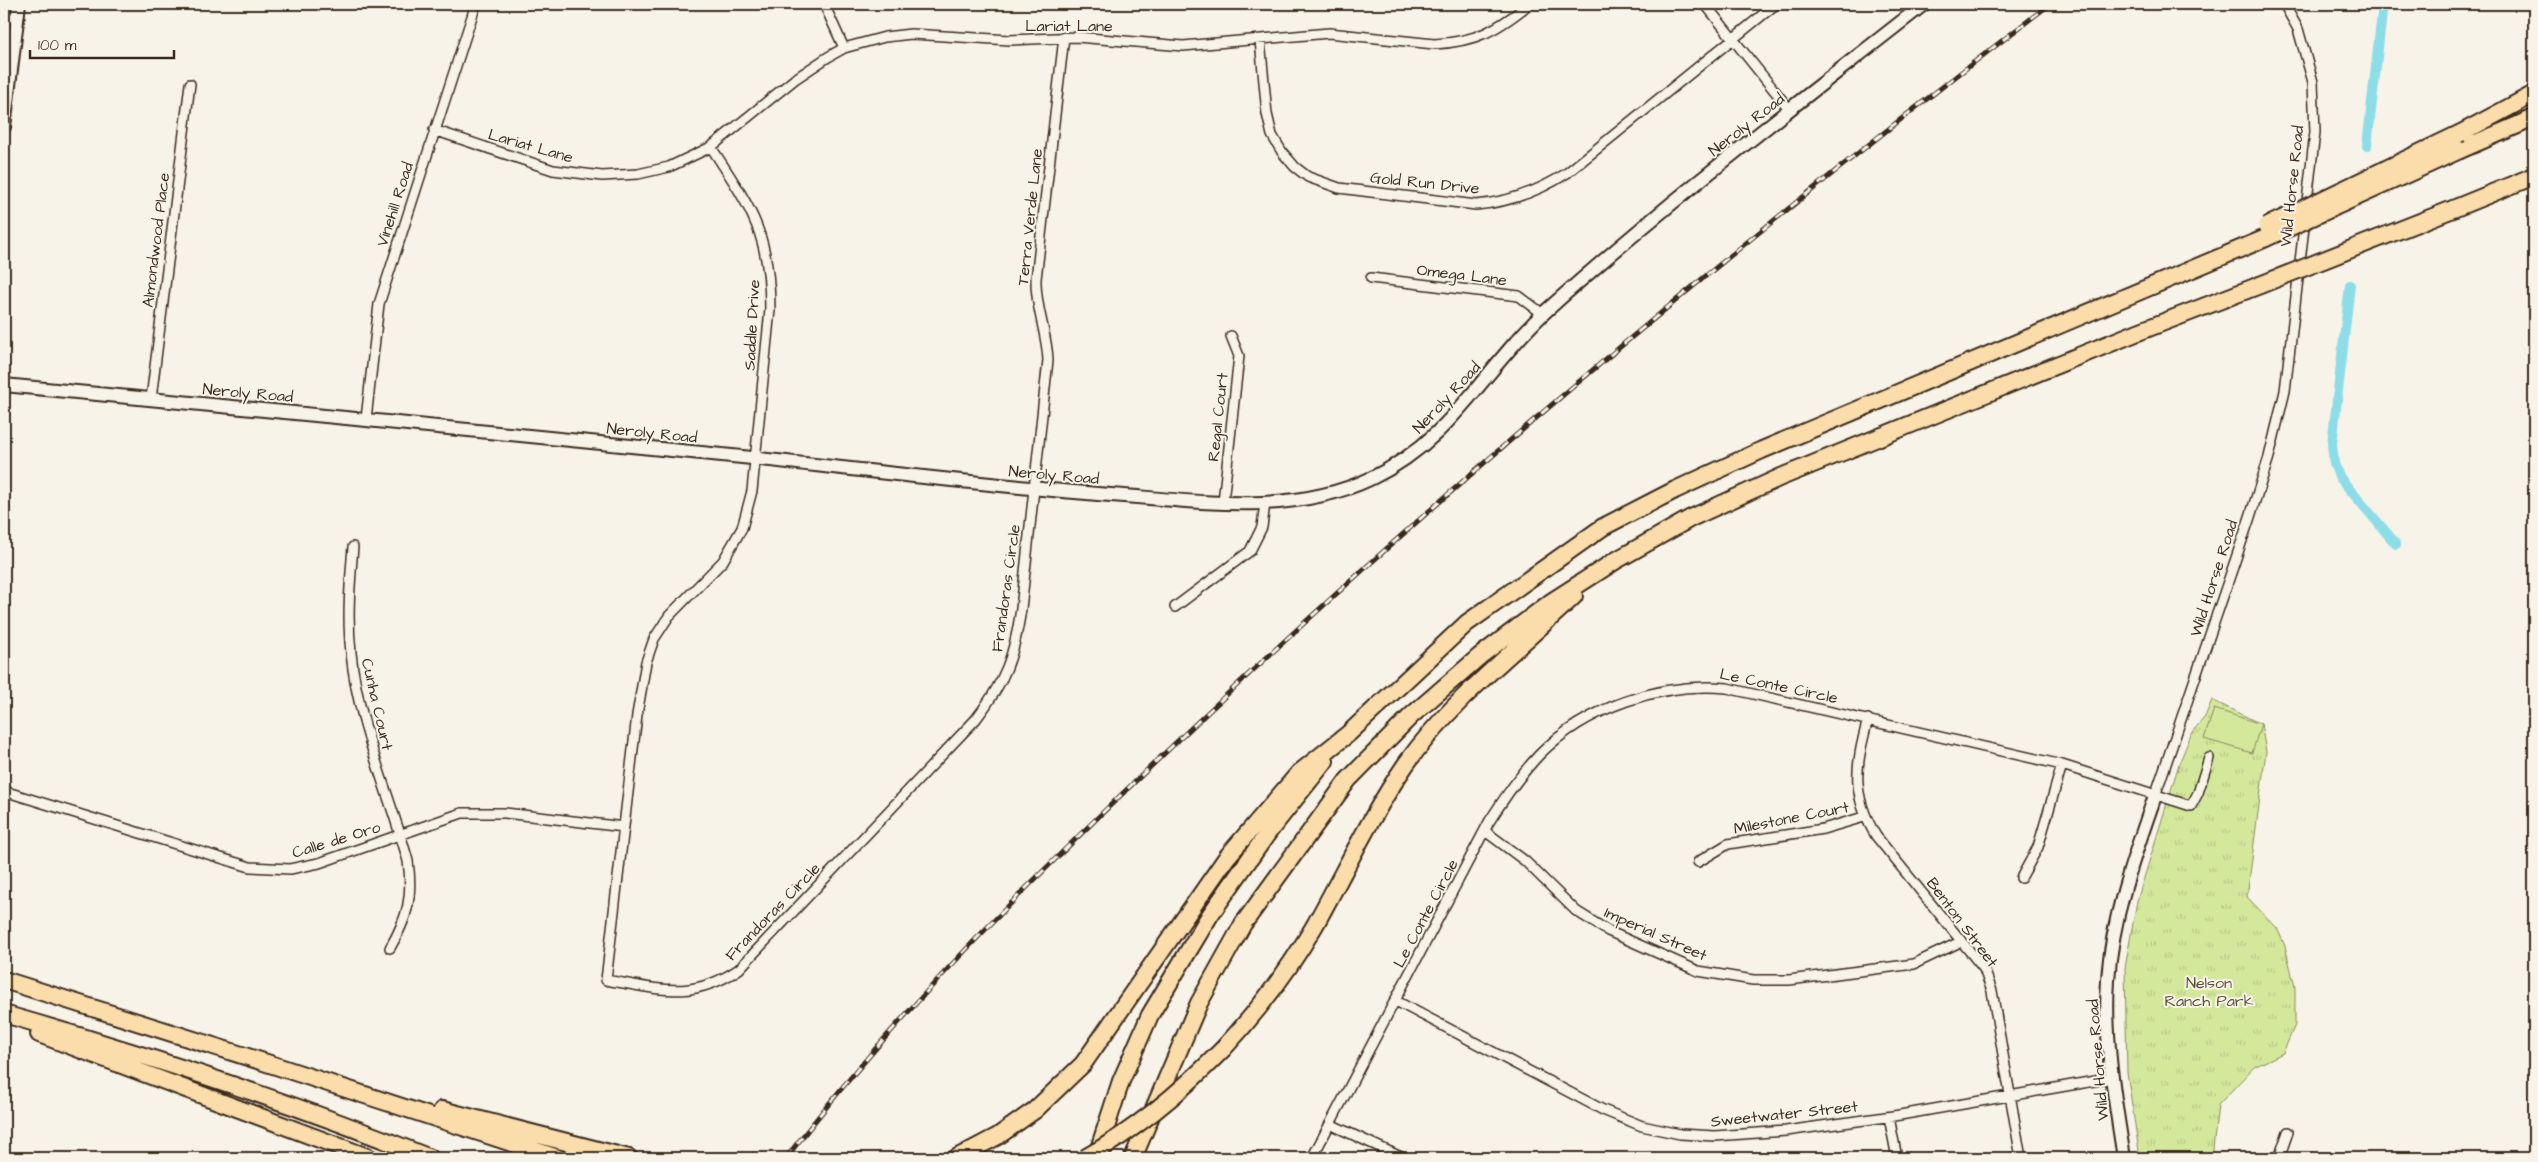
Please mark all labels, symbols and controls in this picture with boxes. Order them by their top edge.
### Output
street label: Lariat Lane [1025,15,1113,37]
scale bar [30,28,174,60]
text: 100 m [38,35,77,56]
street label: Neroly Road [1704,88,1790,162]
street label: Lariat Lane [486,123,576,169]
street label: Wild Horse Road [2275,124,2309,248]
street label: Terra Verde Lane [1012,147,1048,287]
street label: Vinehill Road [371,159,419,249]
street label: Gold Run Drive [1369,166,1481,200]
street label: Almondwood Place [137,171,175,309]
street label: Omega Lane [1416,259,1508,292]
street label: Saddle Drive [739,279,765,371]
street label: Neroly Road [1408,357,1487,439]
street label: Regal Court [1202,371,1235,463]
street label: Neroly Road [202,378,294,409]
street label: Neroly Road [605,417,698,450]
street label: Neroly Road [1008,460,1100,491]
street label: Wild Horse Road [2185,517,2243,640]
street label: Frandoras Circle [986,523,1026,653]
street label: Cunha Court [356,656,398,753]
street label: Le Conte Circle [1718,663,1840,709]
street label: Milestone Court [1732,796,1851,840]
street label: Calle de Oro [289,816,383,864]
street label: Le Conte Circle [1388,855,1464,972]
street label: Frandoras Circle [720,858,826,966]
street label: Benton Street [1921,873,2004,972]
street label: Imperial Street [1601,901,1711,967]
park label: Nelson Ranch Park [2165,972,2254,1012]
street label: Wild Horse Road [2082,998,2114,1122]
street label: Sweetwater Street [1709,1095,1859,1133]

